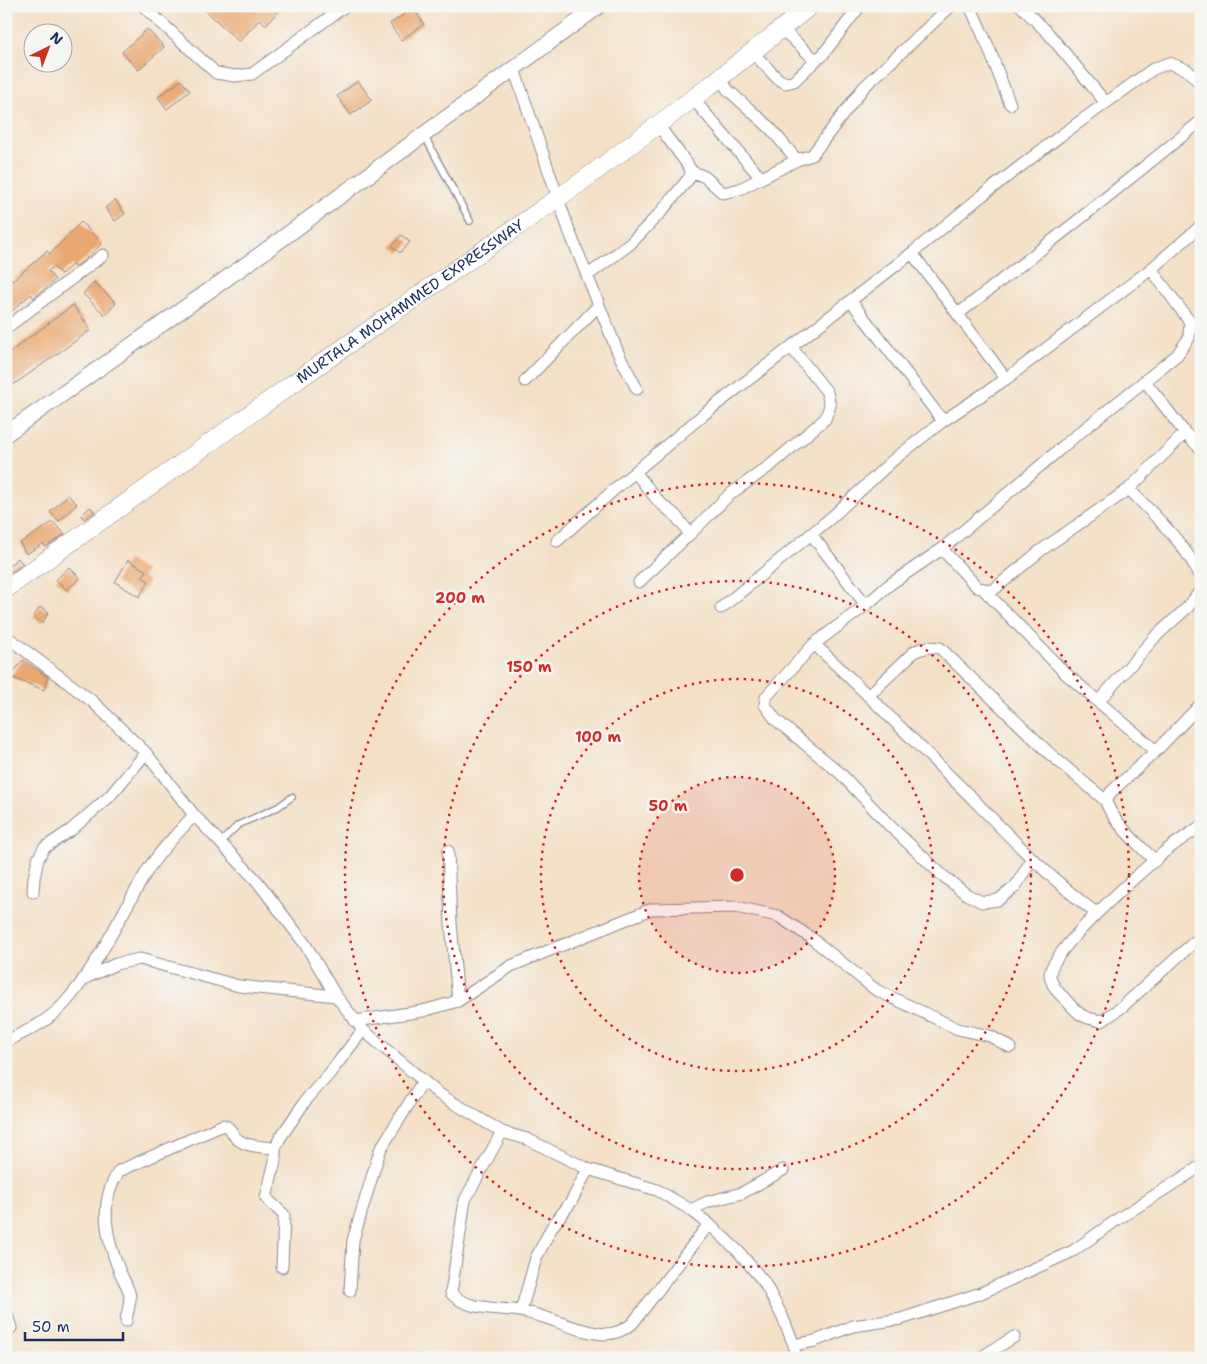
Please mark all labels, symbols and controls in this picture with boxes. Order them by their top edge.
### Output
north arrow [22,22,72,72]
text: N [47,28,67,49]
street label: MURTALA MOHAMMED EXPRESSWAY [292,215,528,388]
text: 200 m [435,588,485,608]
text: 150 m [506,657,552,677]
text: 100 m [575,727,621,747]
text: 50 m [649,796,688,816]
centre of rings [728,866,746,884]
scale bar [25,1309,122,1341]
text: 50 m [32,1317,70,1337]

